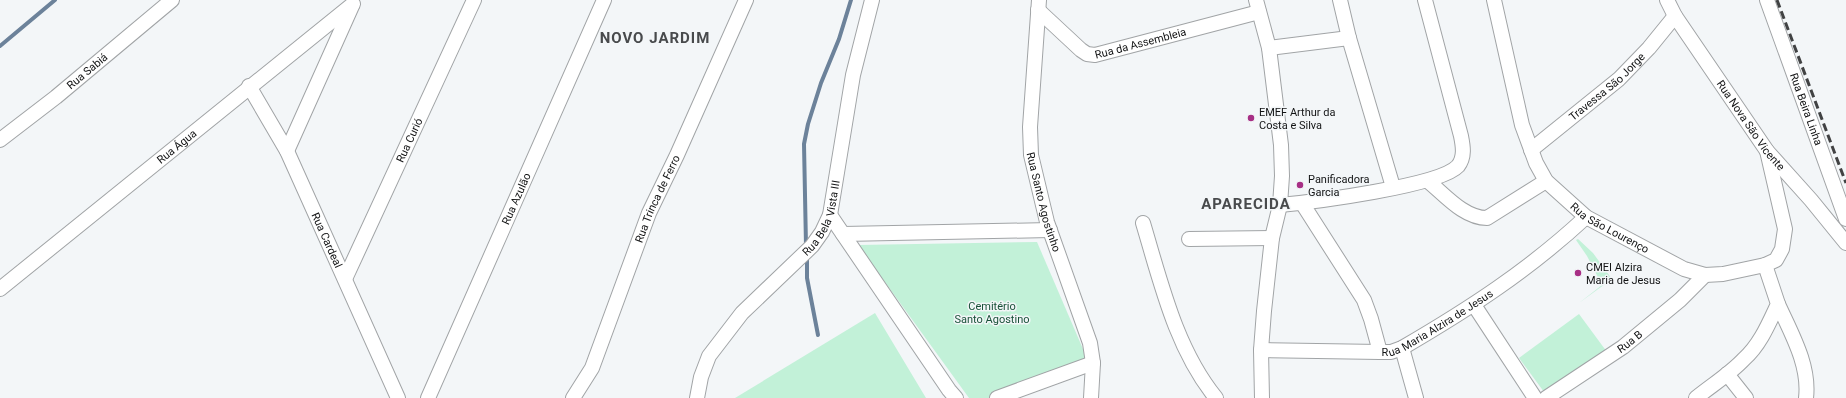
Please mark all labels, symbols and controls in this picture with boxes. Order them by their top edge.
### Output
street label: Rua da Assembleia [1093,25,1188,62]
district label: NOVO JARDIM [600,29,710,47]
street label: Travessa São Jorge [1567,50,1648,124]
street label: Rua Sabiá [64,51,110,92]
street label: Rua Beira Linha [1787,71,1825,147]
street label: Rua Nova São Vicente [1714,78,1787,173]
place label: EMEF Arthur da Costa e Silva [1259,106,1335,132]
marker: EMEF Arthur da Costa e Silva [1246,113,1256,123]
street label: Rua Curió [394,116,426,165]
street label: Rua Água [155,127,199,167]
street label: Rua Santo Agostinho [1024,151,1063,254]
street label: Rua Trinca de Ferro [633,153,683,245]
street label: Rua Azulão [499,171,534,227]
place label: Panificadora Garcia [1308,173,1369,199]
street label: Rua Bela Vista III [800,179,843,259]
marker: Panificadora Garcia [1295,180,1305,190]
district label: APARECIDA [1201,195,1291,213]
street label: Rua São Lourenço [1568,200,1651,256]
street label: Rua Cardeal [309,211,345,270]
place label: CMEI Alzira Maria de Jesus [1586,261,1661,287]
marker: CMEI Alzira Maria de Jesus [1573,268,1583,278]
street label: Rua Maria Alzira de Jesus [1382,287,1496,359]
park label: Cemitério Santo Agostino [954,300,1030,326]
street label: Rua B [1615,328,1645,356]

